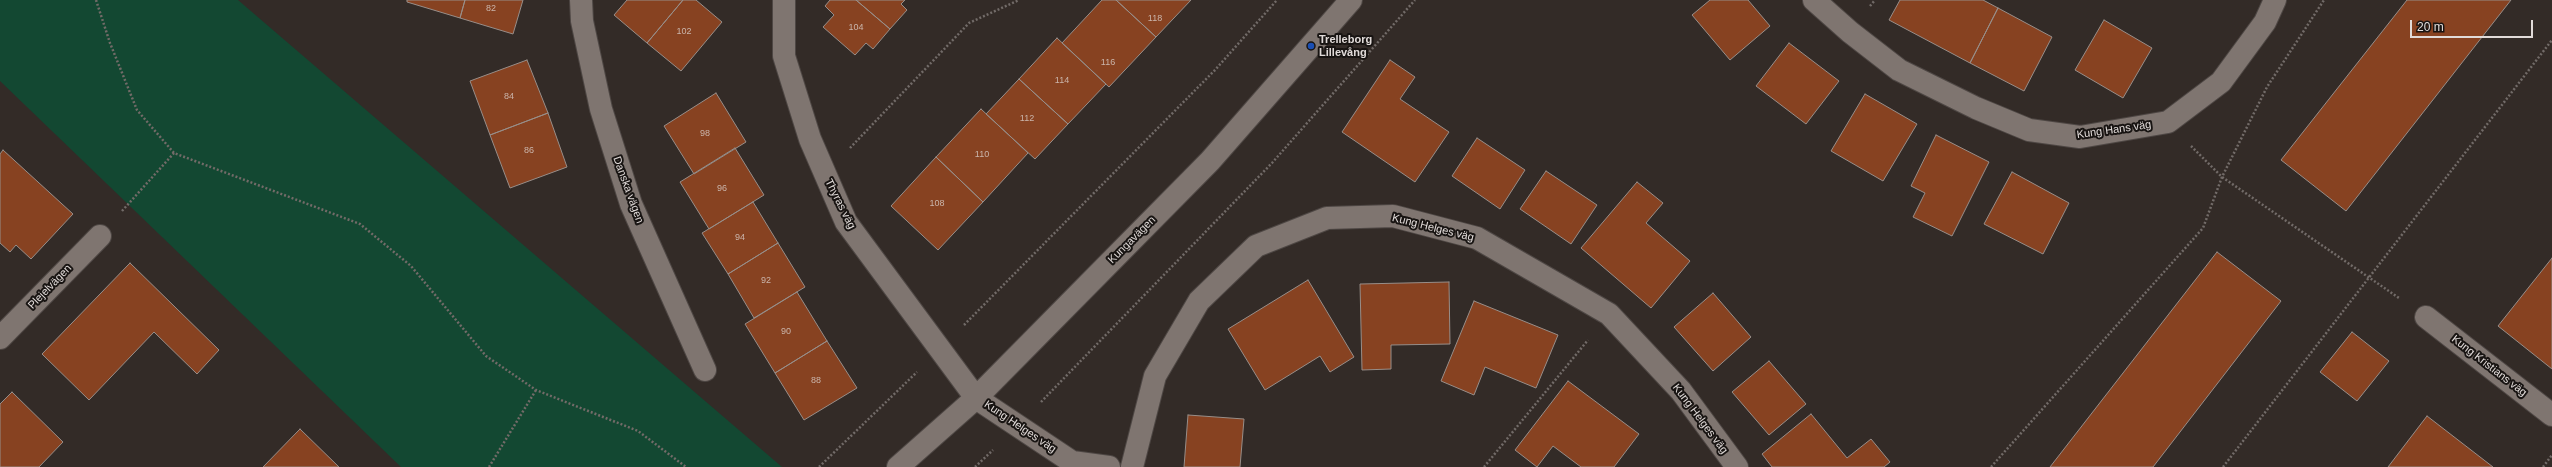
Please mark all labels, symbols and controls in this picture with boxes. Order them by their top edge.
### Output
house number: 82 [486,4,496,14]
scale bar [2412,12,2535,38]
house number: 118 [1148,14,1162,24]
text: 20 m [2417,20,2444,34]
house number: 104 [848,23,864,33]
house number: 102 [676,27,692,37]
place label: Trelleborg Lillevång [1319,33,1372,59]
marker: Trelleborg Lillevång [1306,41,1316,51]
house number: 116 [1101,58,1115,68]
house number: 114 [1055,76,1069,86]
house number: 84 [504,92,514,102]
house number: 112 [1020,114,1034,124]
street label: Kung Hans väg [2076,118,2152,142]
house number: 98 [700,129,710,139]
house number: 86 [524,146,534,156]
house number: 110 [975,150,989,160]
street label: Danska vägen [610,155,646,225]
street label: Thyras väg [822,177,858,231]
house number: 96 [717,184,727,194]
house number: 108 [929,199,945,209]
street label: Kung Helges väg [1391,211,1475,245]
street label: Kungavägen [1105,213,1159,267]
house number: 94 [735,233,745,243]
street label: Plejelvägen [25,262,75,312]
house number: 92 [761,276,771,286]
house number: 90 [781,327,791,337]
street label: Kung Kristians väg [2449,333,2529,399]
house number: 88 [811,376,821,386]
street label: Kung Helges väg [1670,382,1730,456]
street label: Kung Helges väg [982,398,1058,456]

